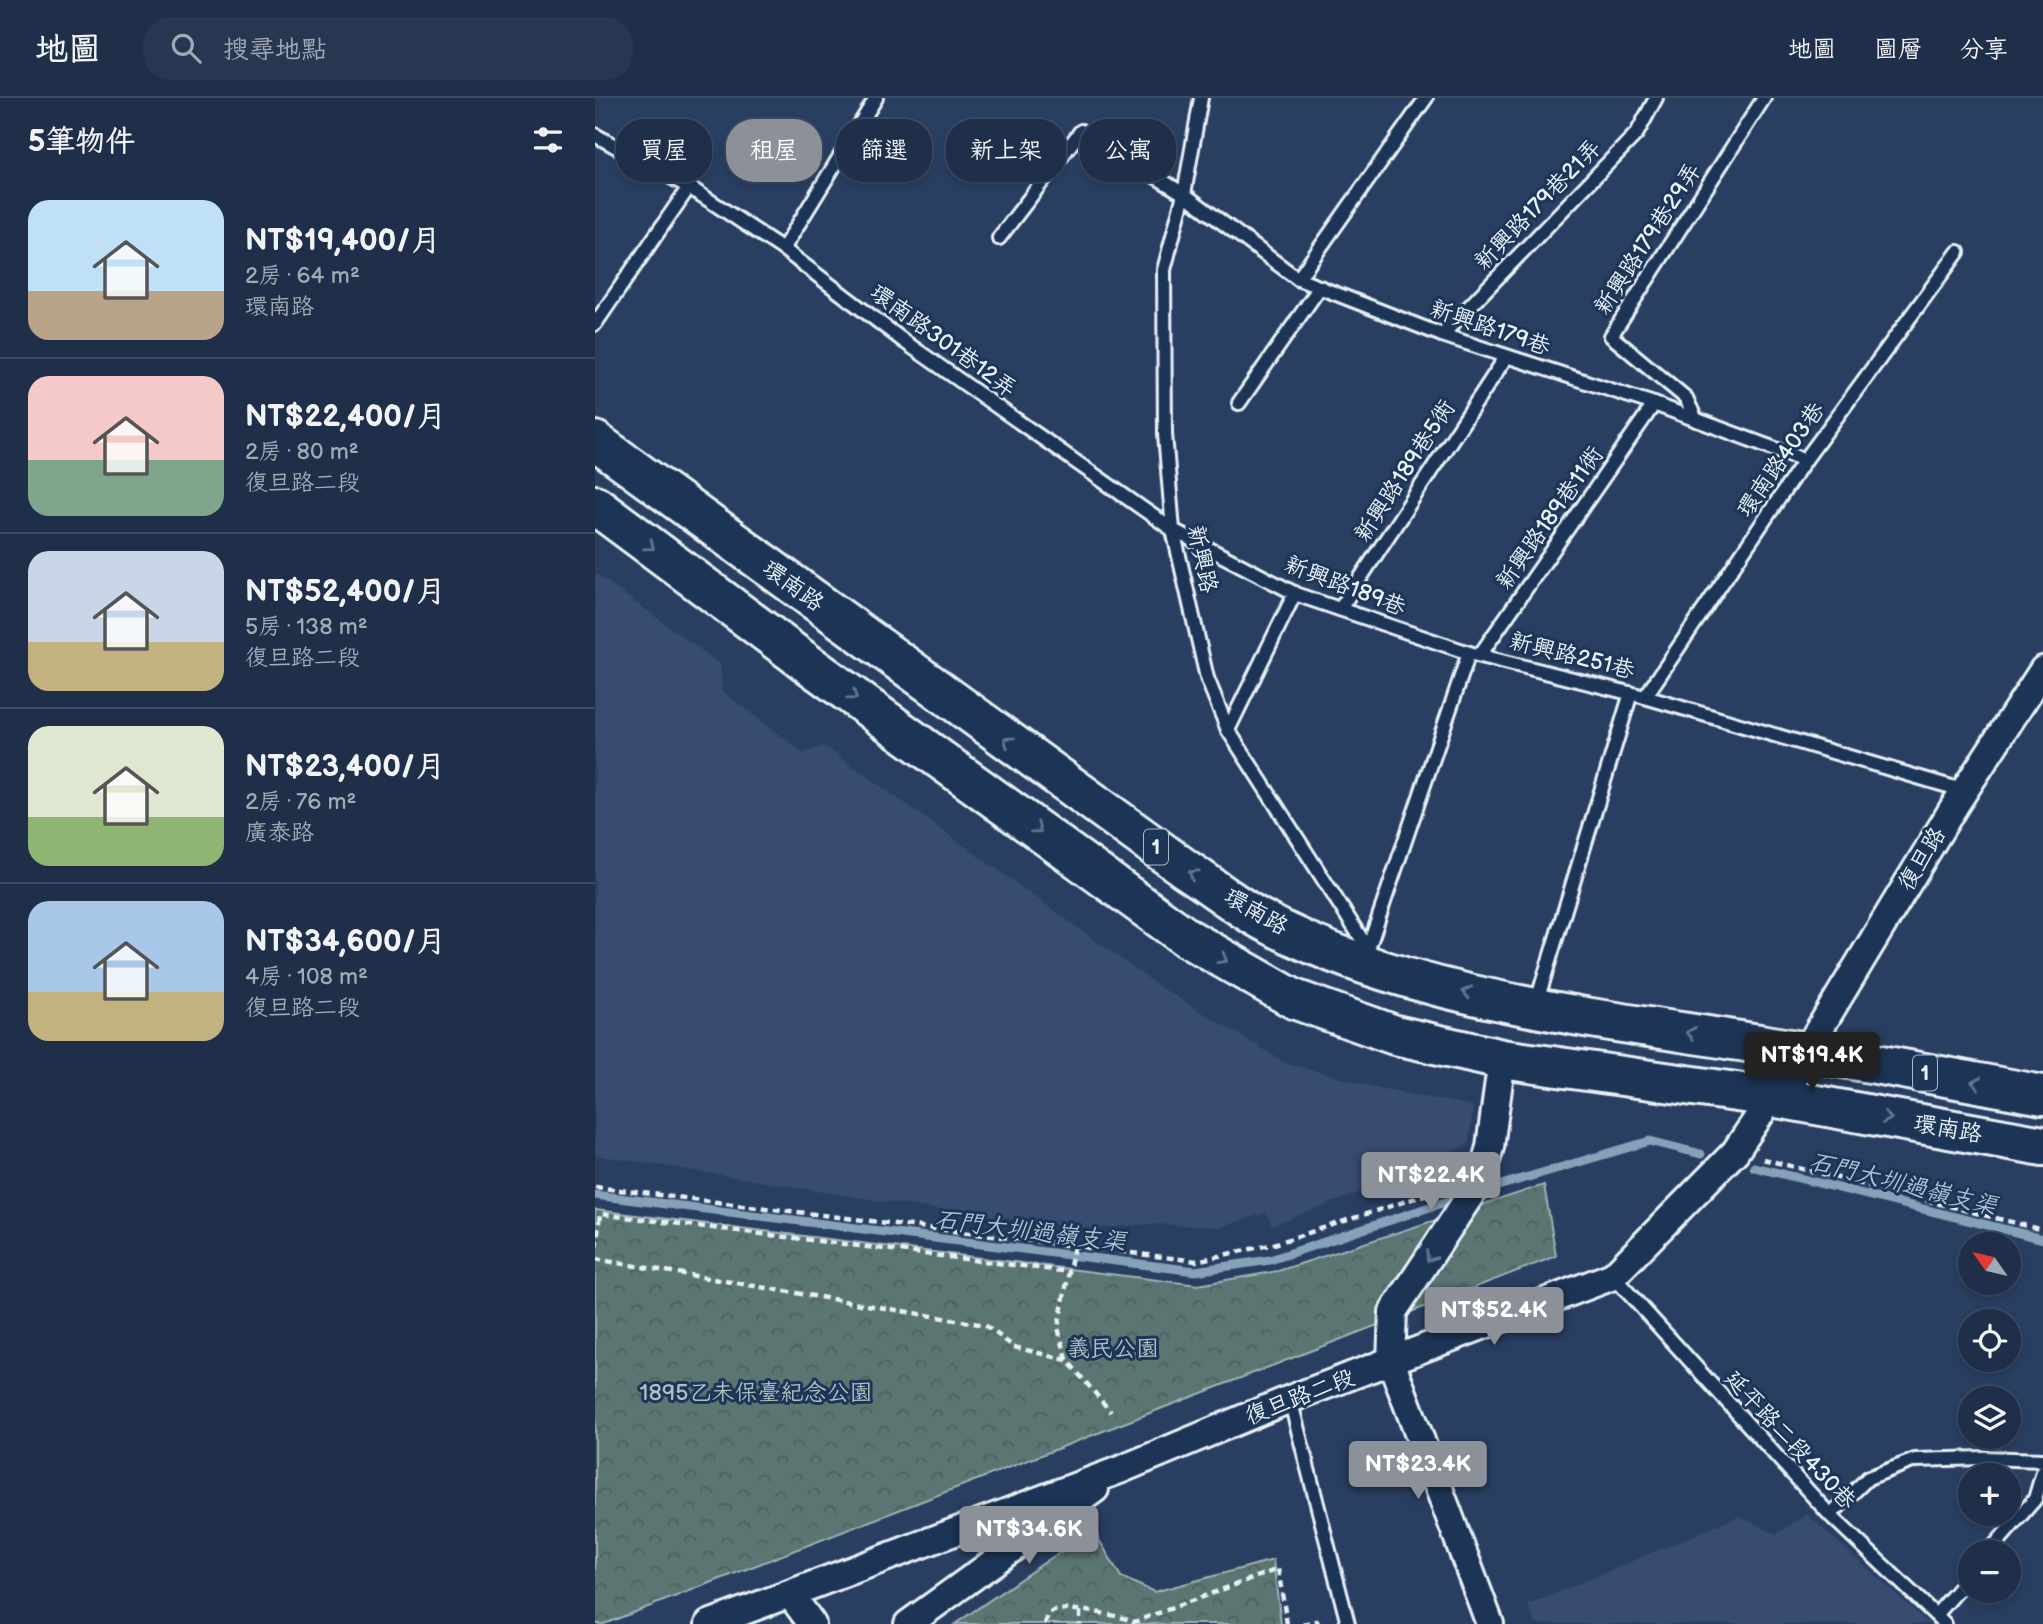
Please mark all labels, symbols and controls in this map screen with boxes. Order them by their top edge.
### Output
search box [143,17,633,80]
icon: search [167,29,205,67]
text: 地圖 [35,30,101,70]
text: 搜尋地點 [223,35,327,66]
text: 地圖 [1788,35,1836,64]
text: 圖層 [1874,35,1922,64]
text: 分享 [1960,35,2008,64]
chip: 買屋 [616,119,712,182]
chip: 租屋 [726,119,822,182]
chip: 篩選 [836,119,932,182]
chip: 新上架 [946,119,1066,182]
chip: 公寓 [1080,119,1176,182]
icon: filters [529,121,567,159]
text: 5筆物件 [28,124,135,160]
street label: 新興路179巷21弄 [1469,134,1607,276]
street label: 新興路179巷29弄 [1589,158,1707,320]
text: NT$19,400/月 [245,223,441,259]
icon: home [84,228,168,312]
text: 2房 · 64 m² [245,262,360,290]
street label: 環南路301巷12弄 [864,279,1022,403]
text: 環南路 [245,293,314,321]
street label: 新興路179巷 [1426,294,1555,362]
street label: 新興路189巷5衖 [1349,395,1461,547]
street label: 環南路403巷 [1731,396,1831,523]
text: NT$22,400/月 [245,399,446,435]
icon: home [84,404,168,488]
text: 2房 · 80 m² [245,438,359,466]
street label: 新興路189巷11衖 [1490,441,1610,595]
text: 復旦路二段 [245,469,360,497]
street label: 新興路 [1181,522,1223,596]
one-way arrow [642,538,655,550]
street label: 新興路189巷 [1280,550,1411,622]
street label: 環南路 [757,554,829,618]
text: NT$52,400/月 [245,574,446,610]
icon: home [84,579,168,663]
text: 5房 · 138 m² [245,613,368,641]
street label: 新興路251巷 [1507,627,1638,685]
text: 復旦路二段 [245,644,360,672]
one-way arrow [845,687,857,700]
one-way arrow [1003,737,1016,749]
text: NT$23,400/月 [245,749,445,785]
icon: home [84,754,168,838]
text: 2房 · 76 m² [245,788,356,816]
text: 廣泰路 [245,819,314,847]
one-way arrow [1029,821,1042,833]
street label: 復旦路 [1892,822,1952,896]
road number: 1 [1144,830,1168,864]
one-way arrow [1188,870,1201,882]
street label: 環南路 [1219,883,1293,941]
text: NT$34,600/月 [245,924,446,960]
icon: home [84,929,168,1013]
one-way arrow [1216,951,1228,964]
text: 4房 · 108 m² [245,963,368,991]
one-way arrow [1461,986,1473,1000]
text: 復旦路二段 [245,994,360,1022]
one-way arrow [1685,1026,1697,1041]
pin: NT$19.4K [1740,1032,1884,1092]
text: NT$19.4K [1761,1041,1863,1069]
road number: 1 [1913,1056,1937,1090]
one-way arrow [1970,1076,1982,1091]
street label: 環南路 [1912,1109,1984,1149]
one-way arrow [1882,1110,1893,1125]
water label: 石門大圳過嶺支渠 [1806,1147,2002,1222]
pin: NT$22.4K [1359,1152,1503,1212]
text: NT$22.4K [1377,1161,1485,1189]
water label: 石門大圳過嶺支渠 [933,1205,1129,1257]
north arrow [1958,1232,2021,1295]
map controls [1958,1232,2021,1603]
one-way arrow [1425,1249,1438,1262]
pin: NT$52.4K [1422,1288,1566,1347]
text: NT$52.4K [1441,1296,1547,1324]
button: locate [1958,1309,2021,1372]
park label: 義民公園 [1067,1335,1159,1363]
street label: 復旦路二段 [1241,1363,1359,1431]
street label: 延平路二段430巷 [1718,1365,1862,1516]
park label: 1895乙未保臺紀念公園 [640,1379,872,1407]
button: layers [1958,1386,2021,1449]
pin: NT$23.4K [1346,1442,1490,1501]
text: NT$23.4K [1365,1450,1471,1478]
button: + [1958,1463,2021,1526]
pin: NT$34.6K [957,1506,1101,1566]
text: NT$34.6K [975,1515,1083,1543]
button: − [1958,1540,2021,1603]

